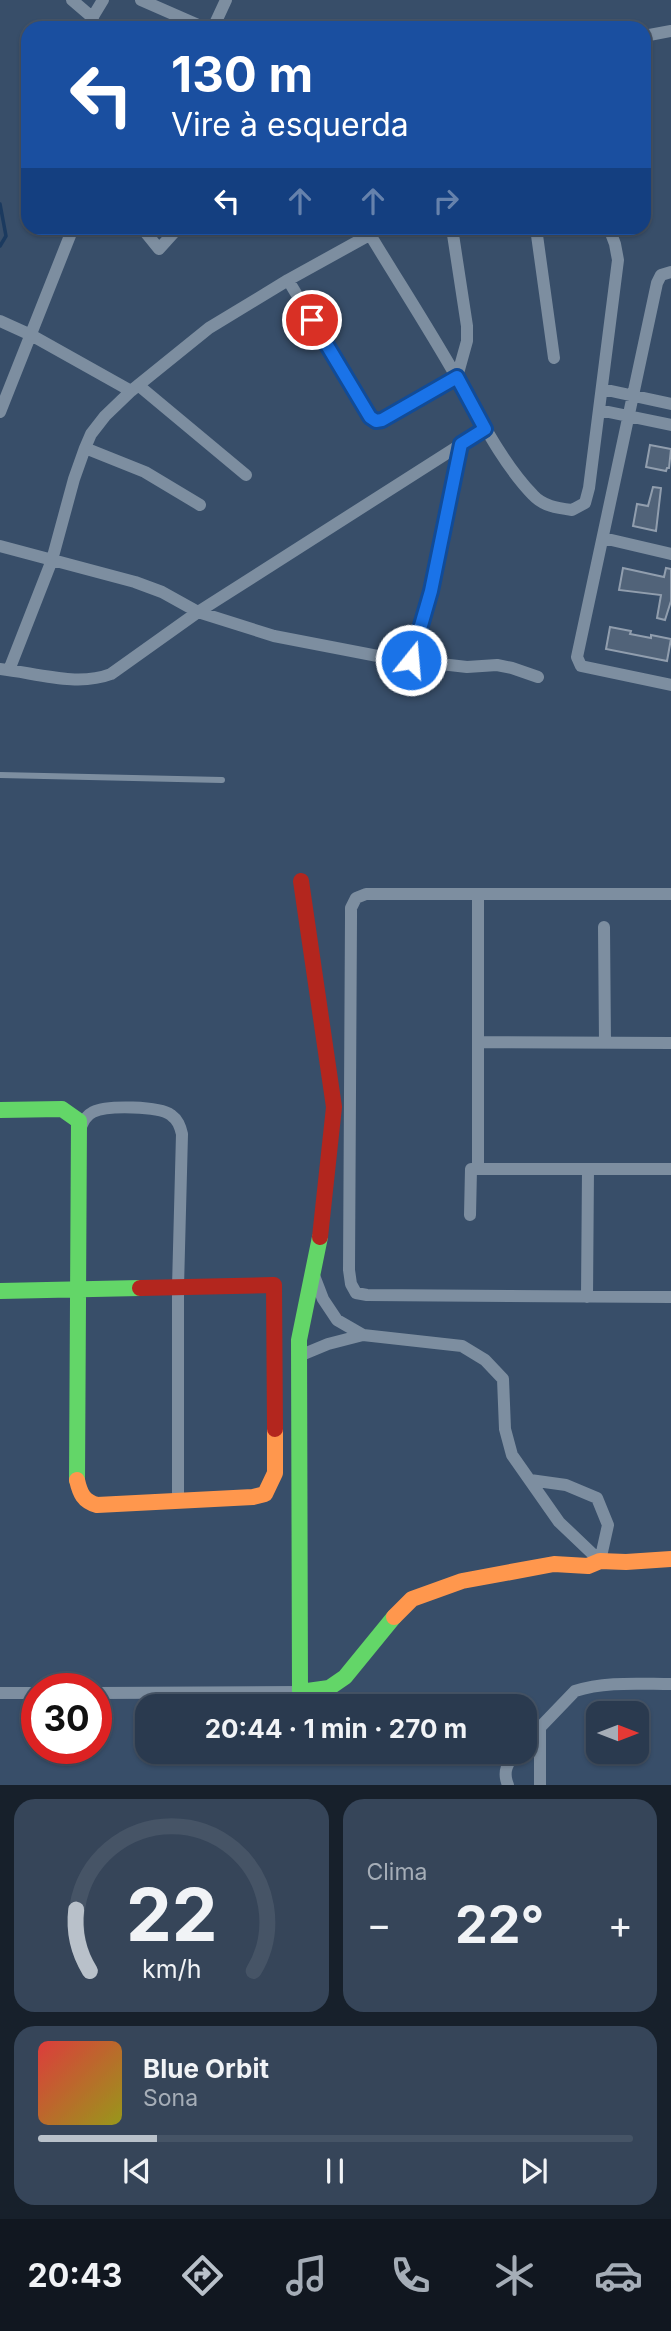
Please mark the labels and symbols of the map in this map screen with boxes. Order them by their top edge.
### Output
pin [282,290,342,350]
position arrow [374,623,448,697]
speed limit sign: 30 [21,1673,112,1764]
north arrow [586,1701,649,1764]

